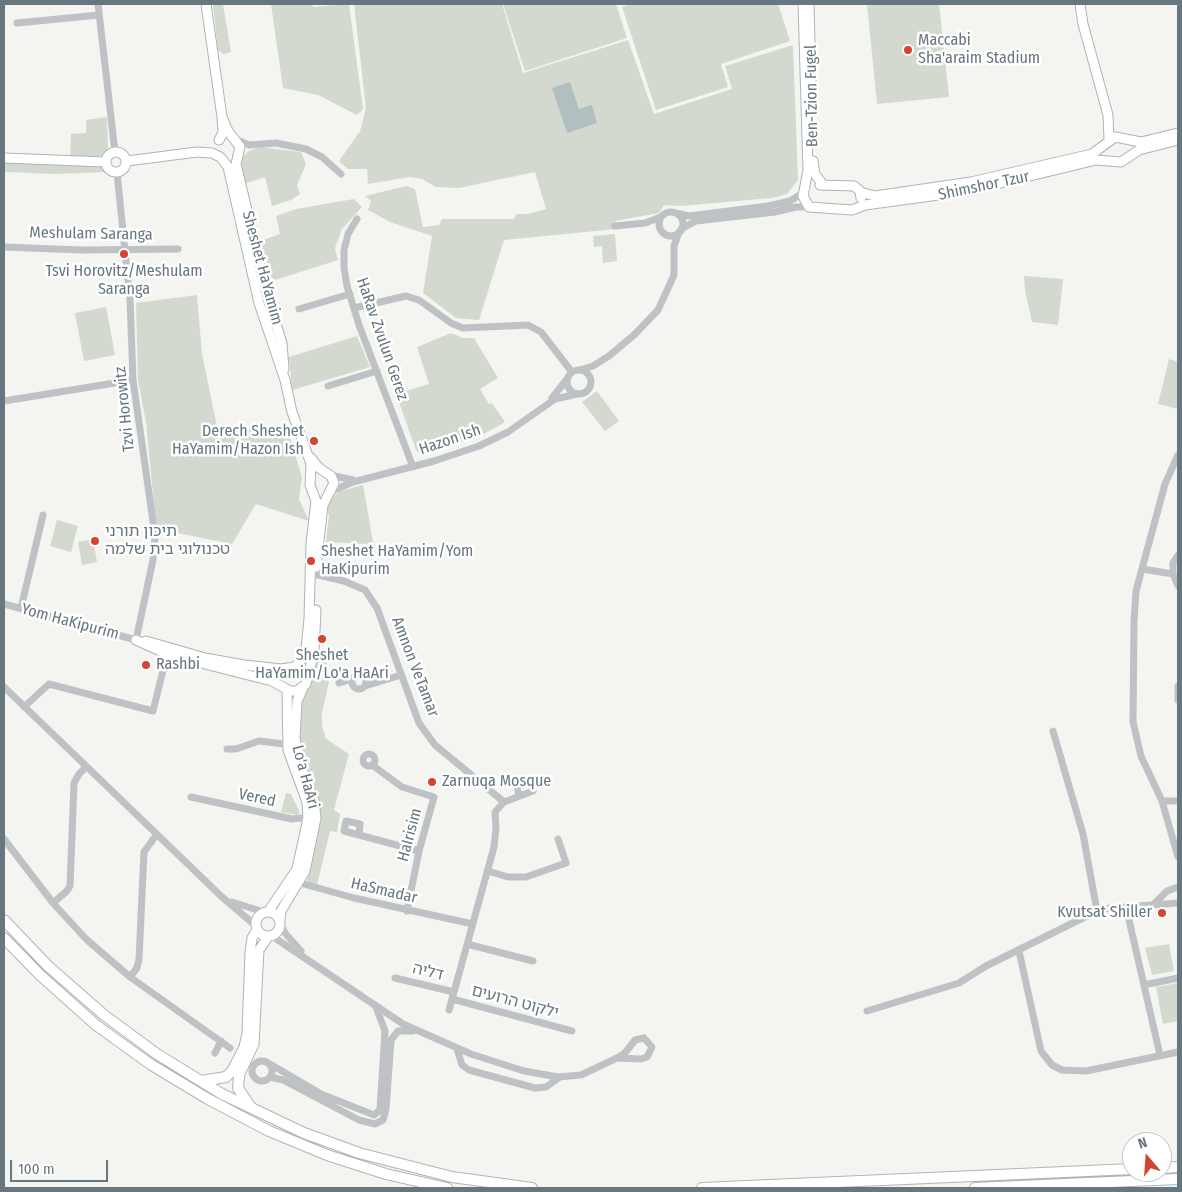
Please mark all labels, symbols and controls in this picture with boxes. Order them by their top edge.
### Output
place label: Maccabi Sha'araim Stadium [918,31,1040,69]
marker: Maccabi Sha'araim Stadium [902,44,914,56]
street label: Ben-Tzion Fugel [802,45,822,147]
street label: Shimshor Tzur [937,167,1031,205]
street label: Sheshet HaYamim [238,209,286,327]
street label: Meshulam Saranga [29,223,153,245]
marker: Tsvi Horovitz/Meshulam Saranga [118,248,130,260]
place label: Tsvi Horovitz/Meshulam Saranga [45,262,203,300]
street label: HaRav Zvulun Gerez [352,275,412,403]
street label: Tzvi Horowitz [111,365,139,453]
street label: Hazon Ish [417,421,483,459]
place label: Derech Sheshet HaYamim/Hazon Ish [172,422,304,460]
marker: Derech Sheshet HaYamim/Hazon Ish [308,435,320,447]
place label: תיכון תורני טכנולוגי בית שלמה [105,522,230,560]
marker: תיכון תורני טכנולוגי בית שלמה [89,535,101,547]
place label: Sheshet HaYamim/Yom HaKipurim [321,542,473,580]
marker: Sheshet HaYamim/Yom HaKipurim [305,555,317,567]
street label: Yom HaKipurim [19,600,121,644]
street label: Amnon VeTamar [387,614,443,720]
marker: Sheshet HaYamim/Lo'a HaAri [316,633,328,645]
place label: Sheshet HaYamim/Lo'a HaAri [255,646,389,684]
place label: Rashbi [156,655,200,675]
marker: Rashbi [140,659,152,671]
street label: Lo'a HaAri [287,743,323,811]
place label: Zarnuqa Mosque [442,772,551,792]
marker: Zarnuqa Mosque [426,776,438,788]
street label: Vered [237,785,277,811]
street label: HaIrisim [394,806,426,864]
street label: HaSmadar [349,874,419,908]
place label: Kvutsat Shiller [1057,903,1152,923]
marker: Kvutsat Shiller [1156,907,1168,919]
street label: דליה [411,959,445,985]
street label: ילקוט הרועים [469,981,561,1023]
north arrow [1122,1132,1172,1182]
text: N [1136,1134,1149,1153]
scale bar [12,1150,110,1182]
text: 100 m [18,1160,55,1178]

